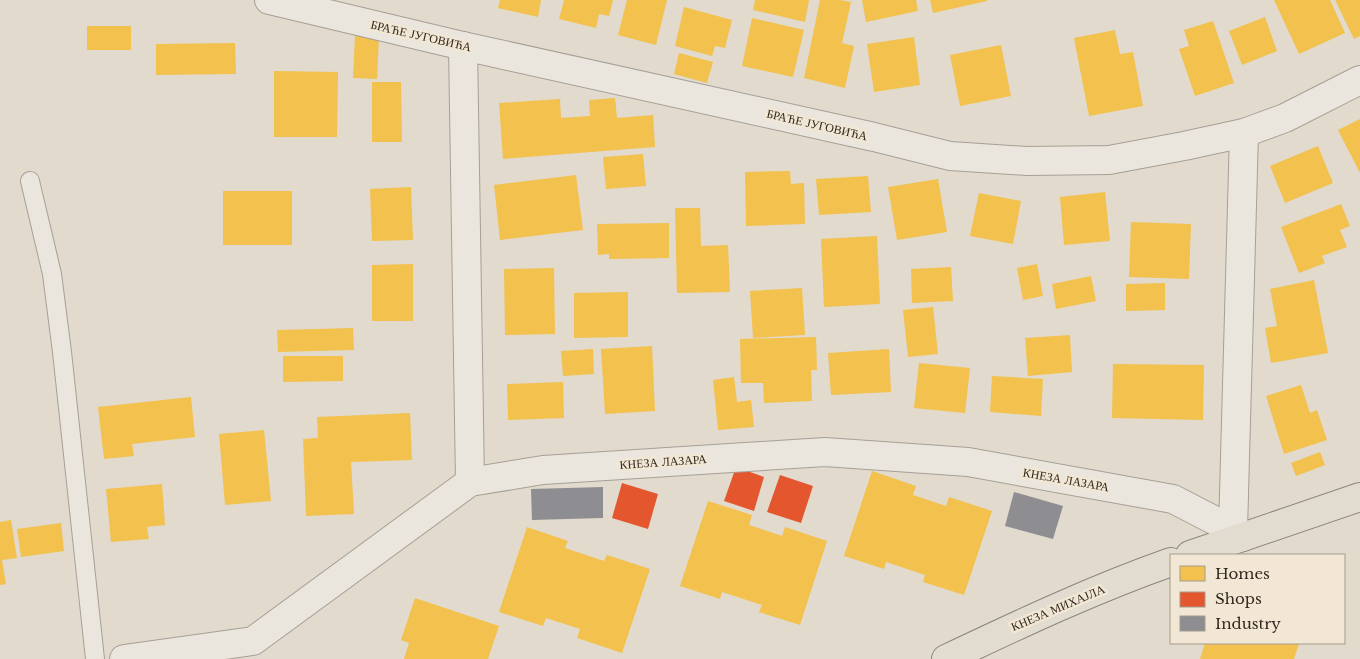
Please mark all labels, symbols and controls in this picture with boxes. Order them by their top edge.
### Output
street label: БРАЋЕ ЈУГОВИЋА [369,17,473,54]
street label: БРАЋЕ ЈУГОВИЋА [765,106,869,143]
street label: КНЕЗА ЛАЗАРА [619,451,707,472]
street label: КНЕЗА ЛАЗАРА [1022,465,1111,495]
legend [1170,554,1345,644]
text: Homes [1215,564,1270,583]
street label: КНЕЗА МИХАЈЛА [1009,581,1107,634]
text: Shops [1215,589,1262,608]
text: Industry [1215,614,1281,633]

